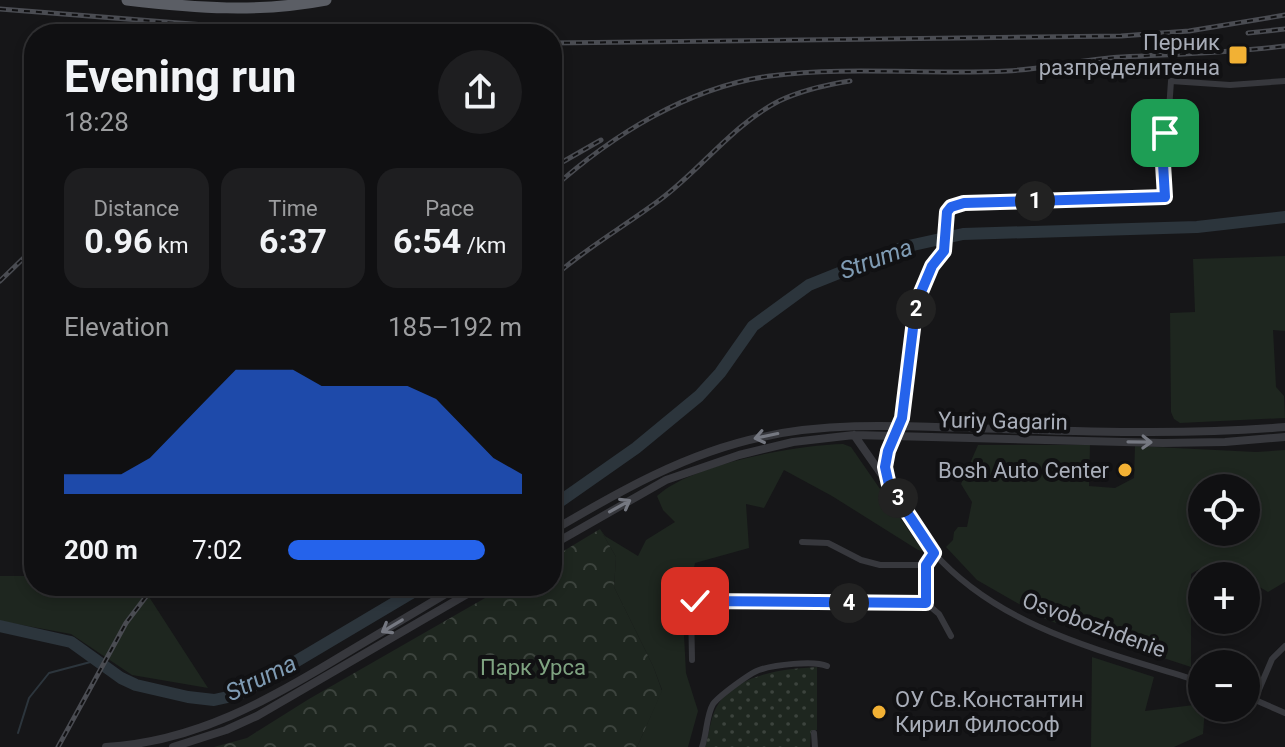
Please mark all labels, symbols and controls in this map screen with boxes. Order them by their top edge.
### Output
place label: Перник разпределителна [1039,30,1220,80]
marker: Перник разпределителна [1227,44,1249,66]
button: share [438,50,522,134]
text: Evening run [64,51,296,103]
pin [1131,99,1199,167]
text: 18:28 [64,107,129,137]
icon: arrive [1143,111,1187,155]
pin: 1 [1015,181,1055,221]
text: 1 [1029,188,1041,213]
text: Distance [94,196,179,221]
text: Time [268,196,318,221]
text: Pace [425,196,474,221]
text: 0.96 [84,221,153,261]
text: 6:37 [259,221,327,261]
text: 6:54 [393,221,461,261]
text: km [153,233,188,258]
text: /km [461,233,506,258]
water label: Struma [836,233,916,285]
pin: 2 [896,289,936,329]
text: 2 [910,296,922,321]
text: Elevation [64,312,169,342]
text: 185–192 m [388,312,522,342]
street label: Yuriy Gagarin [938,407,1068,435]
one-way arrow [753,429,779,444]
one-way arrow [1126,434,1153,450]
place label: Bosh Auto Center [938,458,1110,483]
marker: Bosh Auto Center [1116,461,1134,479]
map controls [1188,474,1260,722]
button: locate [1188,474,1260,546]
pin: 3 [878,478,918,518]
text: 3 [892,485,904,510]
one-way arrow [607,498,631,513]
text: 200 m [64,535,138,565]
text: 7:02 [192,535,242,565]
button: + [1188,562,1260,634]
pin [661,567,729,635]
icon: check [673,579,717,623]
pin: 4 [829,583,869,623]
street label: Osvobozhdenie [1019,588,1169,662]
text: 4 [843,590,855,615]
one-way arrow [381,618,404,634]
water label: Struma [221,649,301,707]
button: − [1188,650,1260,722]
park label: Парк Урса [480,655,586,680]
place label: ОУ Св.Константин Кирил Философ [895,687,1084,737]
marker: ОУ Св.Константин Кирил Философ [870,703,888,721]

